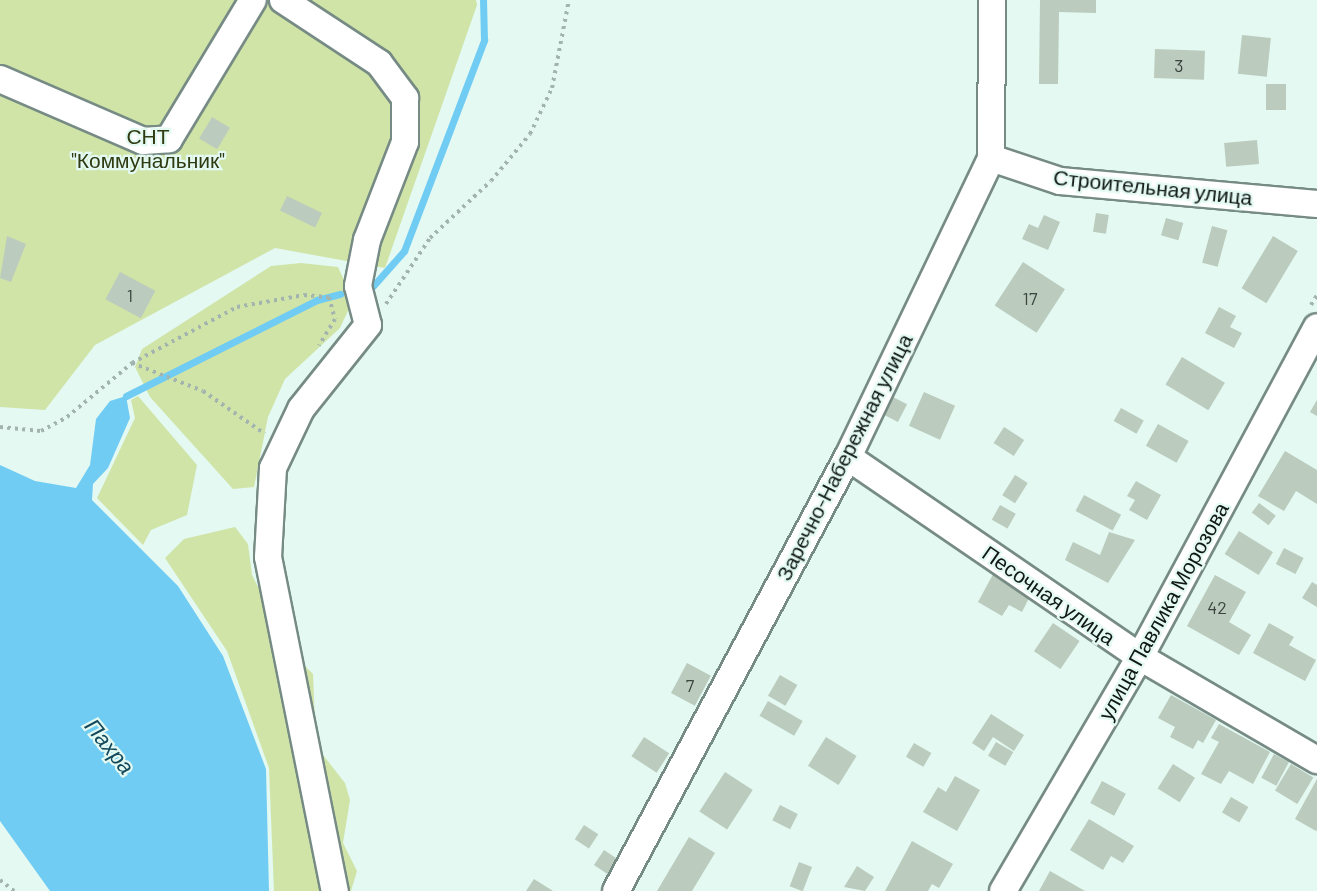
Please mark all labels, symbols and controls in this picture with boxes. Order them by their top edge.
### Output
house number: 3 [1174,54,1184,76]
park label: СНТ "Коммунальник" [71,123,225,173]
street label: Строительная улица [1052,164,1254,210]
house number: 1 [127,284,133,306]
house number: 17 [1023,287,1037,309]
street label: Заречно-Набережная улица [771,329,917,585]
street label: улица Павлика Морозова [1093,498,1233,724]
street label: Песочная улица [978,540,1120,650]
house number: 42 [1207,596,1227,618]
house number: 7 [686,674,694,696]
water label: Пахра [80,713,140,779]

